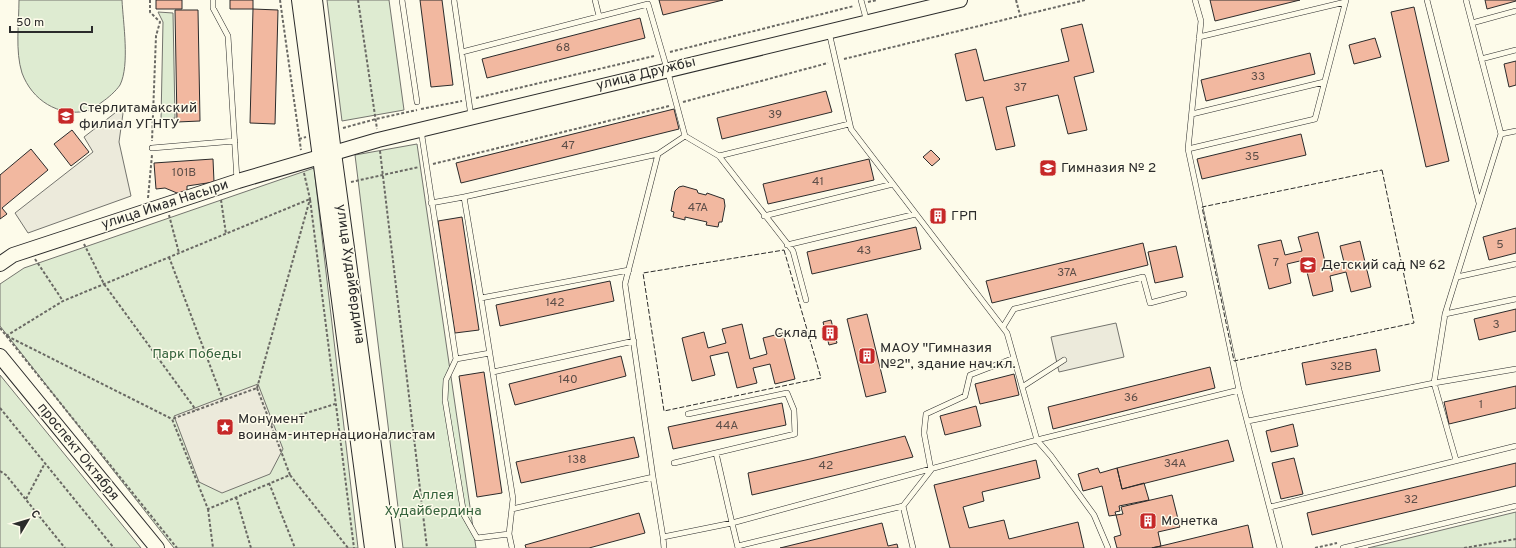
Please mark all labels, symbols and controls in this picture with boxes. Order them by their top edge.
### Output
scale bar [10,8,92,34]
text: 50 m [16,15,44,31]
house number: 68 [556,40,570,56]
street label: улица Дружбы [595,53,697,95]
house number: 33 [1251,69,1265,85]
house number: 37 [1013,80,1027,96]
place label: Стерлитамакский филиал УГНТУ [79,100,197,133]
school or university icon: Стерлитамакский филиал УГНТУ [56,106,76,126]
house number: 39 [768,107,782,123]
house number: 47 [561,138,575,154]
house number: 35 [1245,149,1259,165]
school or university icon: Гимназия № 2 [1038,158,1058,178]
place label: Гимназия № 2 [1061,160,1156,177]
house number: 101В [172,165,196,181]
house number: 41 [812,174,824,190]
street label: улица Имая Насыри [99,176,231,234]
house number: 47А [688,200,708,216]
street label: улица Худайбердина [332,203,368,345]
building icon: ГРП [928,206,948,226]
place label: ГРП [951,208,977,225]
house number: 5 [1496,237,1504,253]
house number: 43 [857,243,871,259]
house number: 7 [1273,255,1279,271]
school or university icon: Детский сад № 62 [1298,255,1318,275]
place label: Детский сад № 62 [1321,257,1446,274]
house number: 37А [1057,265,1077,281]
house number: 142 [545,295,565,311]
house number: 3 [1492,317,1500,333]
building icon: Склад [820,323,840,343]
place label: Склад [774,325,817,342]
place label: МАОУ "Гимназия №2", здание нач.кл. [880,340,1016,373]
park label: Парк Победы [152,346,242,363]
building icon: МАОУ "Гимназия №2", здание нач.кл. [857,346,877,366]
house number: 32В [1330,359,1352,375]
house number: 140 [558,372,578,388]
house number: 36 [1124,390,1138,406]
house number: 1 [1479,397,1483,413]
street label: проспект Октября [33,400,123,504]
place label: Монумент воинам-интернационалистам [238,411,436,444]
place icon: Монумент воинам-интернационалистам [215,417,235,437]
house number: 44А [716,418,738,434]
house number: 138 [567,452,587,468]
house number: 34А [1164,456,1186,472]
house number: 42 [819,458,833,474]
park label: Аллея Худайбердина [384,487,482,520]
house number: 32 [1404,492,1418,508]
north arrow [8,500,48,540]
text: С [27,507,43,522]
building icon: Монетка [1138,511,1158,531]
place label: Монетка [1161,513,1218,530]

